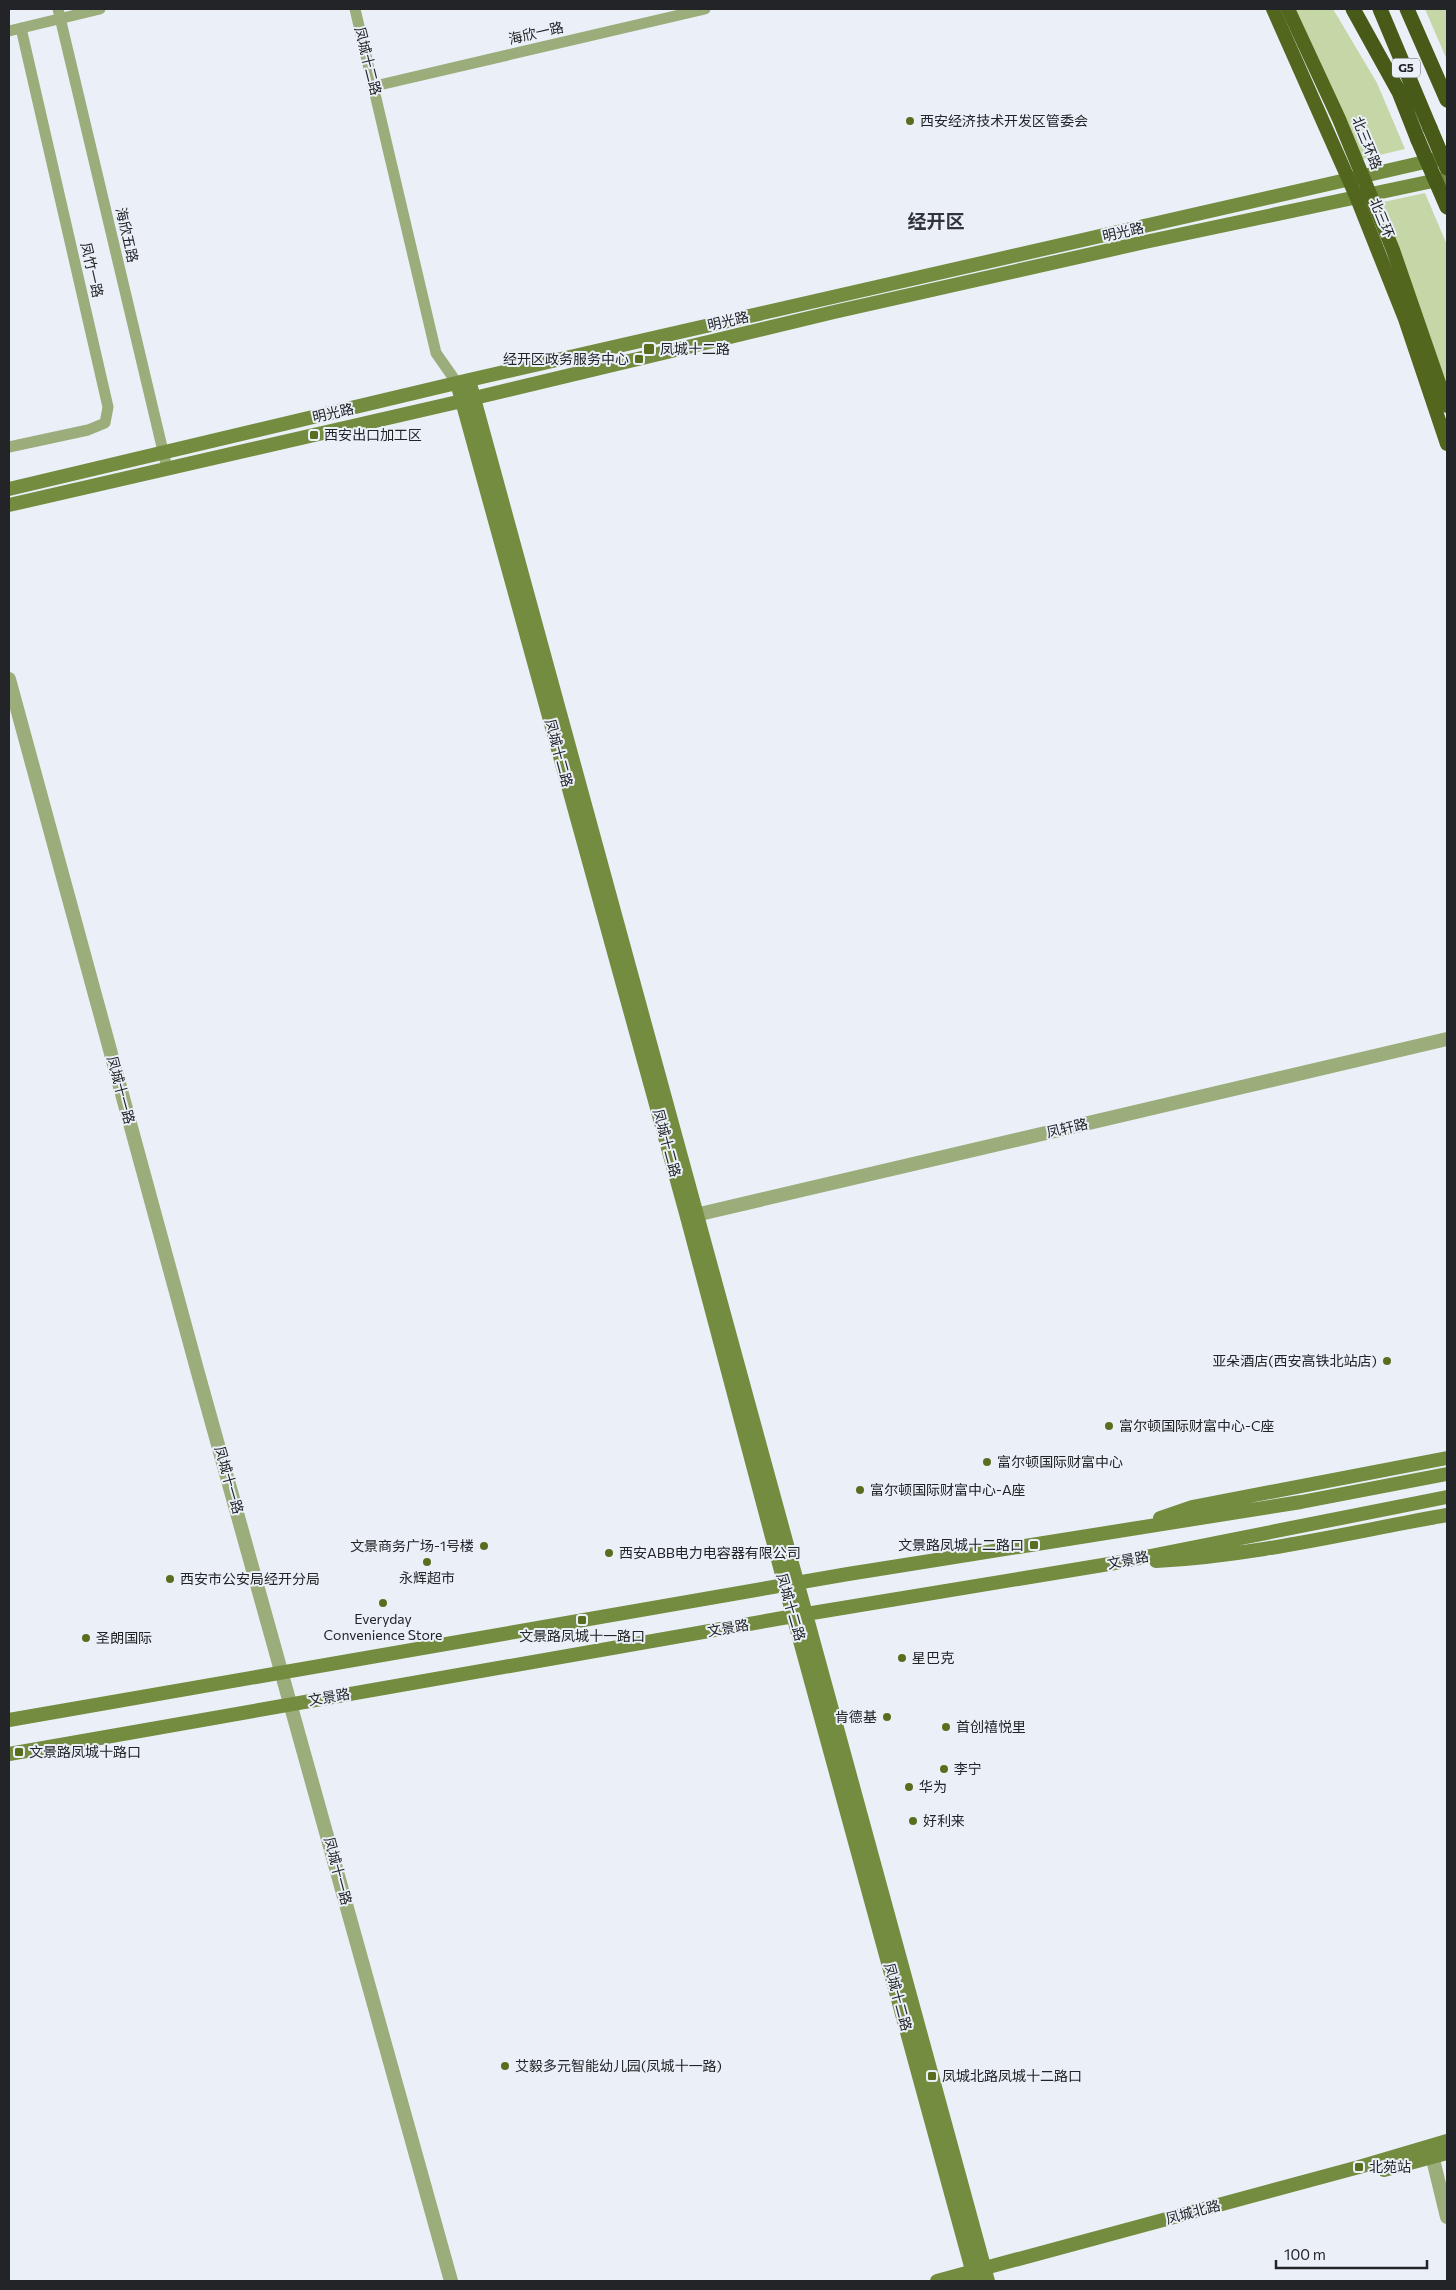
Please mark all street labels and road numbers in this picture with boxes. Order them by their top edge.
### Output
street label: 海欣一路 [507,18,565,47]
street label: 凤城十二路 [352,25,385,97]
road number: G5 [1392,58,1420,78]
street label: 北三环路 [1349,114,1386,172]
street label: 北三环 [1367,195,1398,240]
street label: 海欣五路 [113,206,142,264]
street label: 明光路 [1101,219,1145,245]
street label: 凤竹一路 [78,241,107,299]
street label: 明光路 [706,308,750,334]
street label: 明光路 [311,400,355,426]
street label: 凤城十二路 [542,717,577,789]
street label: 凤城十一路 [104,1054,139,1126]
street label: 凤城十二路 [650,1107,685,1179]
street label: 凤轩路 [1045,1115,1089,1141]
street label: 凤城十一路 [212,1444,247,1516]
street label: 文景路 [1106,1547,1150,1572]
street label: 凤城十二路 [774,1571,809,1643]
street label: 文景路 [706,1615,750,1640]
street label: 文景路 [307,1684,351,1709]
street label: 凤城十一路 [321,1835,356,1907]
street label: 凤城十二路 [881,1961,916,2033]
street label: 凤城北路 [1164,2196,1222,2227]

